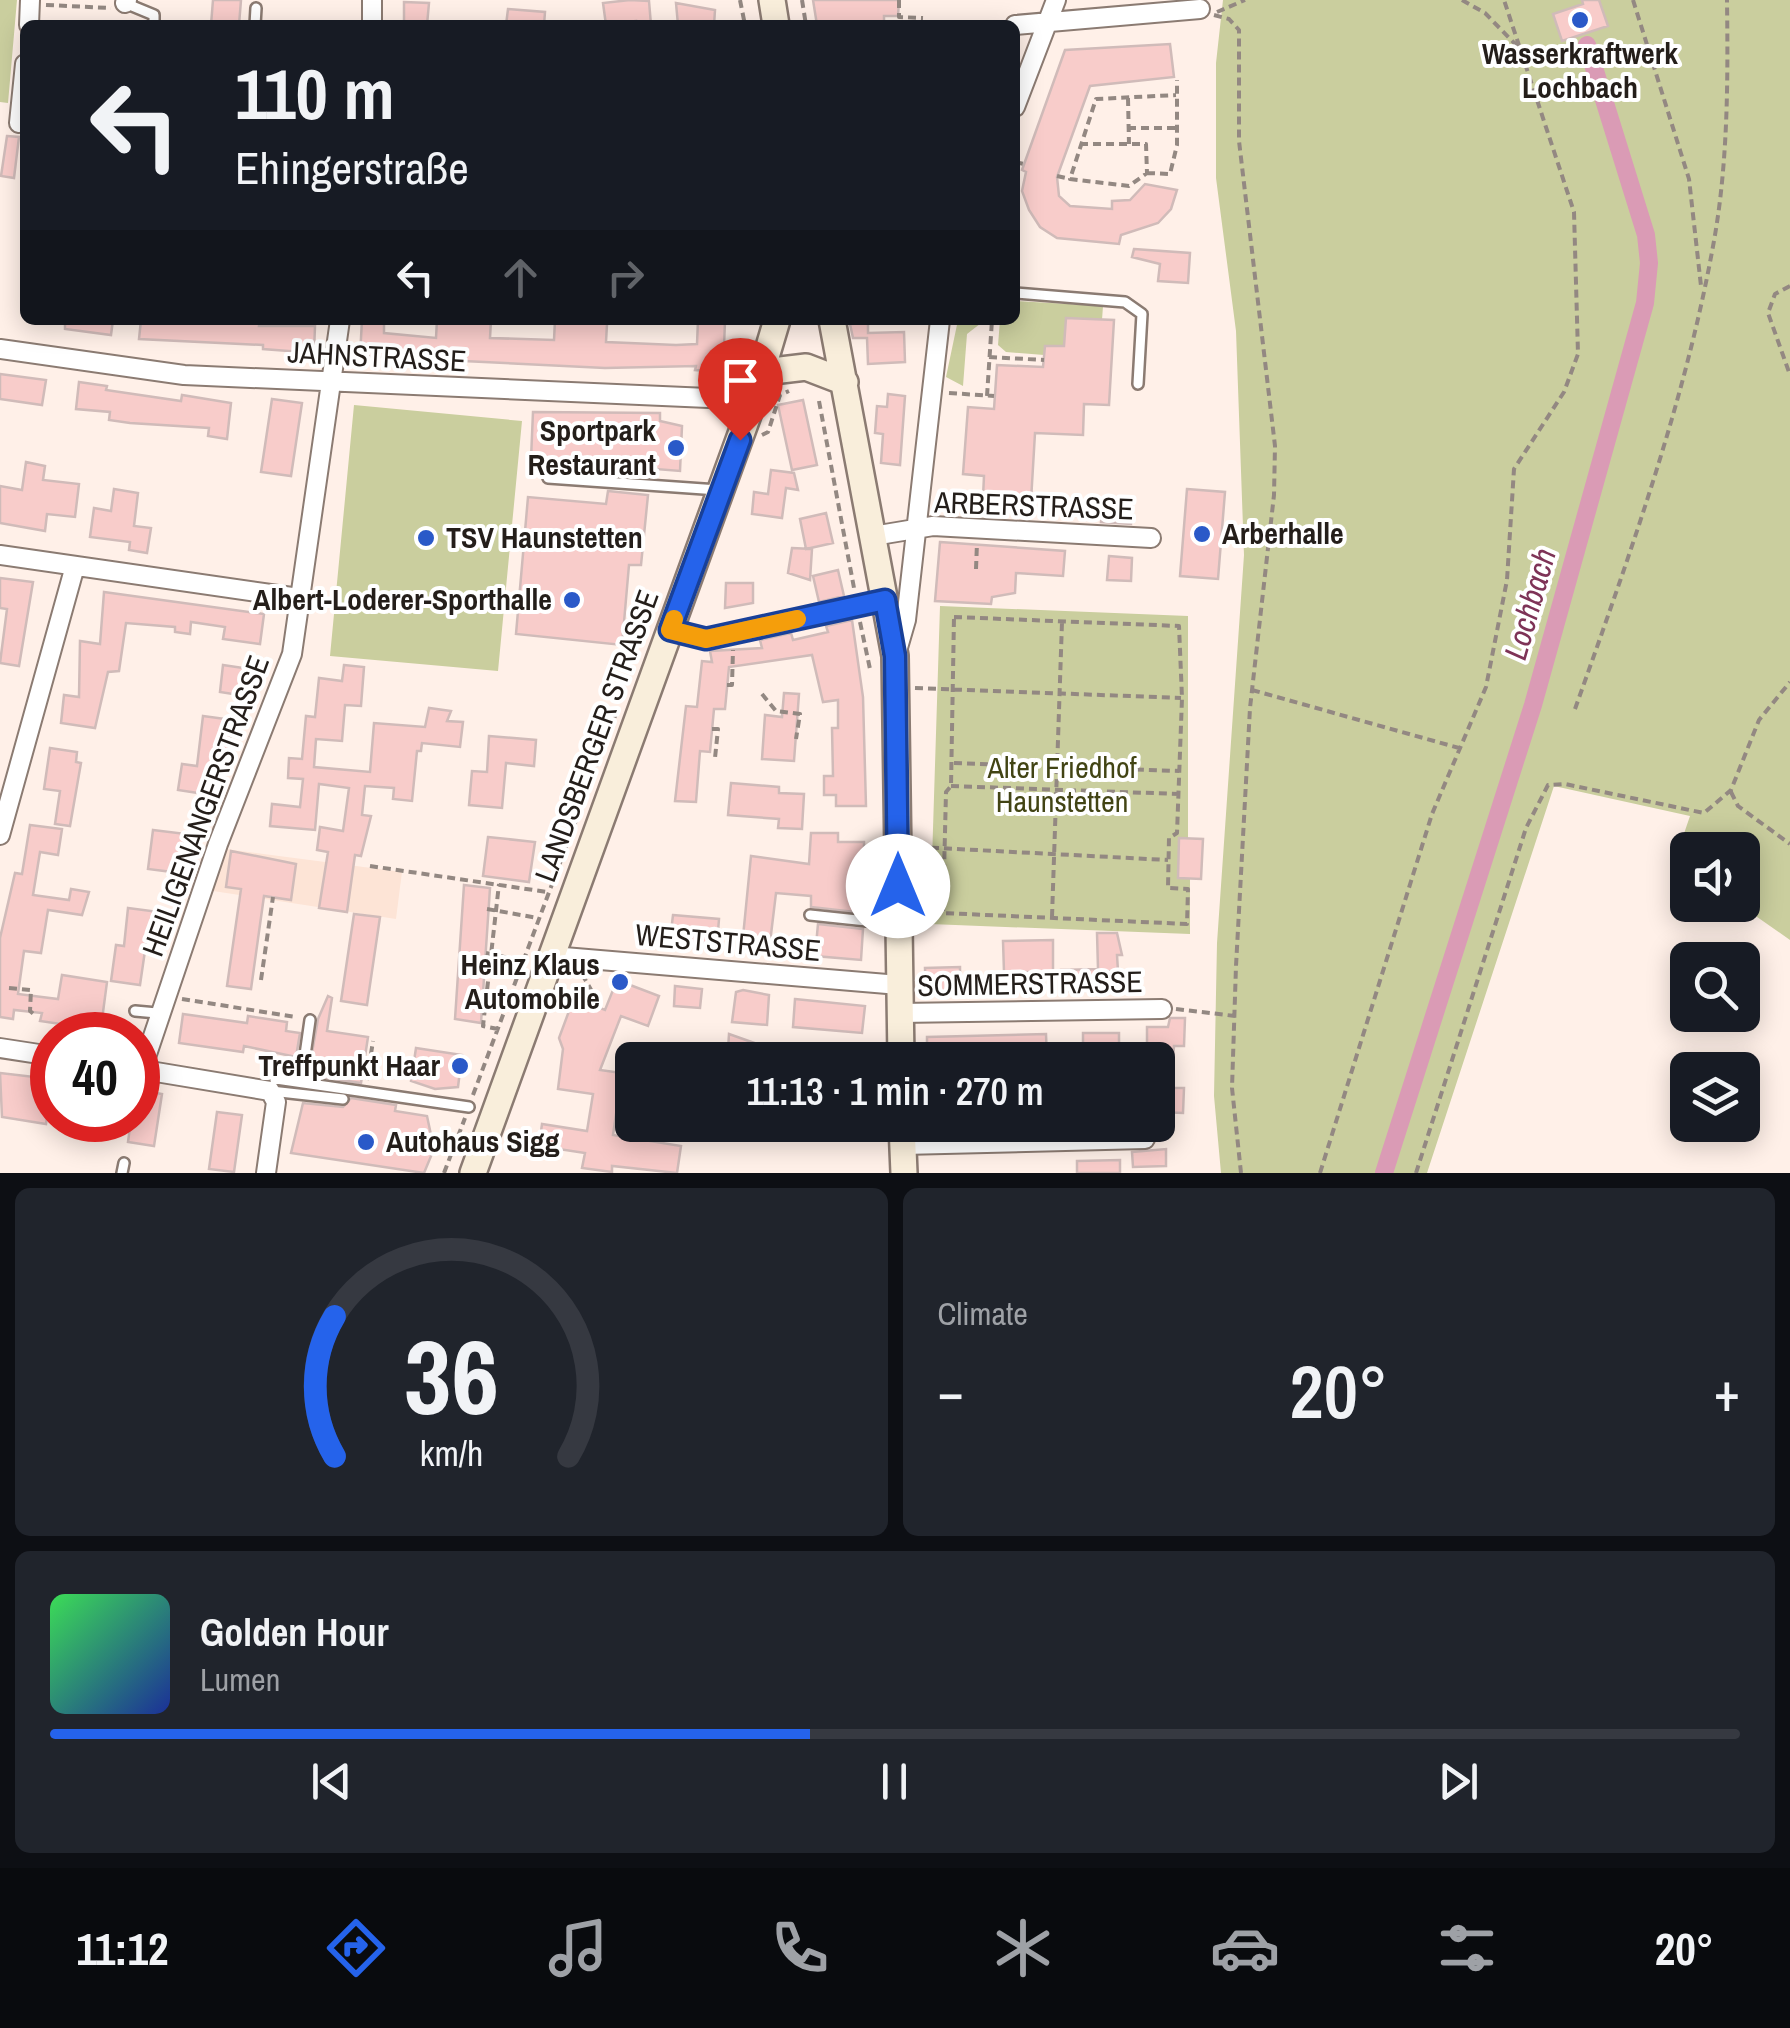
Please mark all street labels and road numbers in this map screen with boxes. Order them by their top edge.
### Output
street label: JAHNSTRASSE [287,331,468,381]
street label: ARBERSTRASSE [933,481,1134,528]
street label: LANDSBERGER STRASSE [525,584,667,887]
street label: HEILIGENANGERSTRASSE [132,650,278,962]
street label: WESTSTRASSE [634,914,822,970]
street label: SOMMERSTRASSE [917,961,1143,1005]

